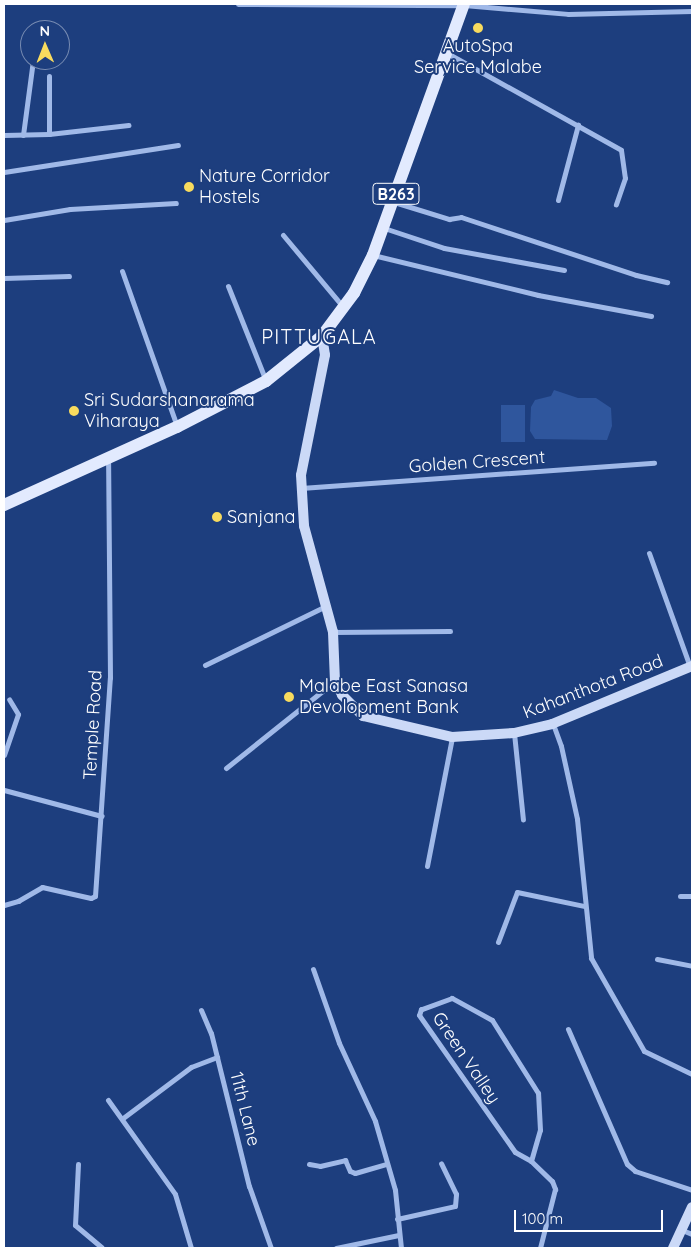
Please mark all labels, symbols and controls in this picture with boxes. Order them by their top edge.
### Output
north arrow [20,20,70,70]
text: N [39,22,50,40]
marker: AutoSpa Service Malabe [472,22,484,34]
place label: AutoSpa Service Malabe [414,36,542,78]
place label: Nature Corridor Hostels [199,166,330,208]
road number: B263 [372,180,420,208]
marker: Nature Corridor Hostels [183,181,195,193]
district label: PITTUGALA [260,324,378,348]
place label: Sri Sudarshanarama Viharaya [84,390,255,432]
marker: Sri Sudarshanarama Viharaya [68,405,80,417]
street label: Golden Crescent [408,446,546,478]
place label: Sanjana [227,506,296,528]
marker: Sanjana [211,511,223,523]
street label: Kahanthota Road [520,650,666,724]
street label: Temple Road [79,670,107,780]
place label: Malabe East Sanasa Devolopment Bank [299,676,468,719]
marker: Malabe East Sanasa Devolopment Bank [283,691,295,703]
street label: Green Valley [427,1008,505,1108]
street label: 11th Lane [225,1070,265,1148]
scale bar [516,1200,665,1232]
text: 100 m [522,1209,563,1228]

